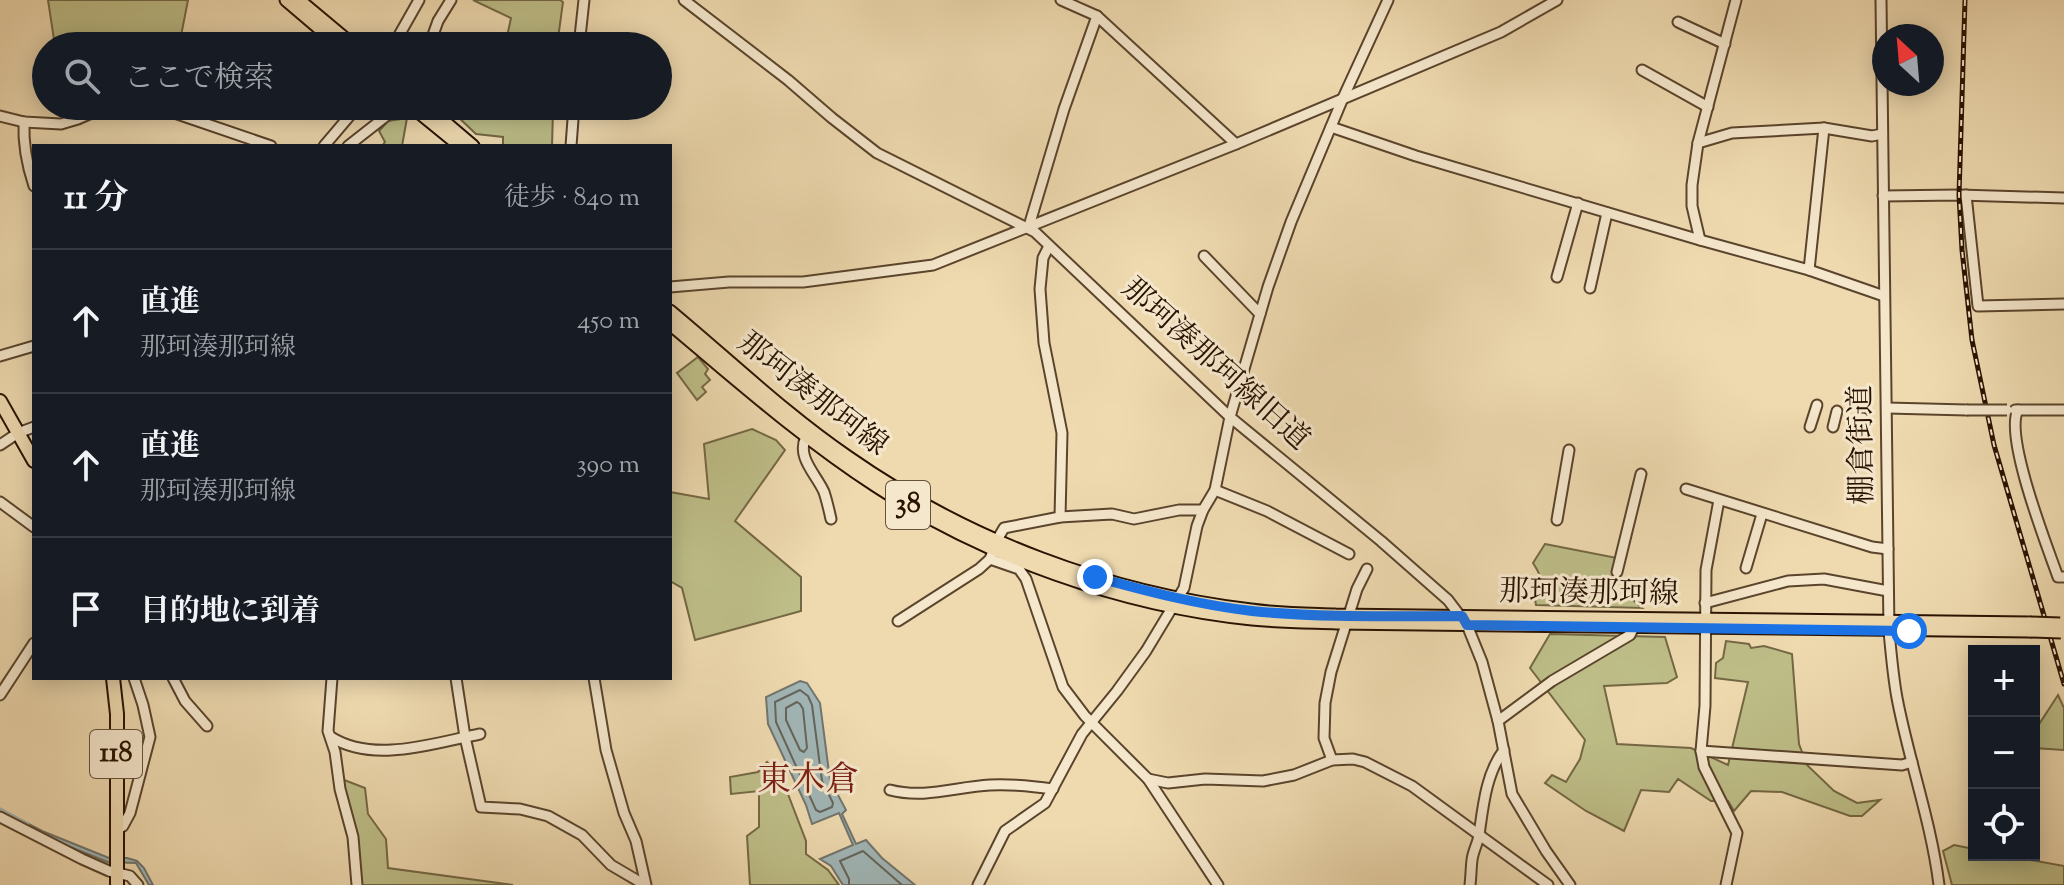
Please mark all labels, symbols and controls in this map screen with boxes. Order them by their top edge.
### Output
north arrow [1872,24,1944,96]
search box [32,32,672,120]
icon: search [60,54,104,98]
text: ここで検索 [124,58,274,101]
text: 11 分 [64,175,128,224]
text: 徒歩 · 840 m [504,180,640,217]
street label: 那珂湊那珂線旧道 [1111,269,1319,461]
text: 直進 [140,282,200,325]
icon: ahead [64,299,108,343]
text: 450 m [577,303,640,340]
street label: 那珂湊那珂線 [728,323,896,467]
text: 那珂湊那珂線 [140,330,296,367]
street label: 棚倉街道 [1840,385,1886,505]
text: 直進 [140,426,200,469]
icon: ahead [64,443,108,487]
text: 390 m [576,447,640,484]
text: 那珂湊那珂線 [140,474,296,511]
road number: 38 [886,481,930,529]
route end [1077,559,1113,595]
street label: 那珂湊那珂線 [1499,571,1679,617]
icon: arrive [64,587,108,631]
text: 目的地に到着 [140,591,320,634]
route start [1891,613,1927,649]
map controls [1968,645,2040,861]
button: + [1968,645,2040,717]
button: − [1968,717,2040,789]
road number: 118 [90,730,142,778]
district label: 東木倉 [757,757,859,806]
button: locate [1968,789,2040,861]

